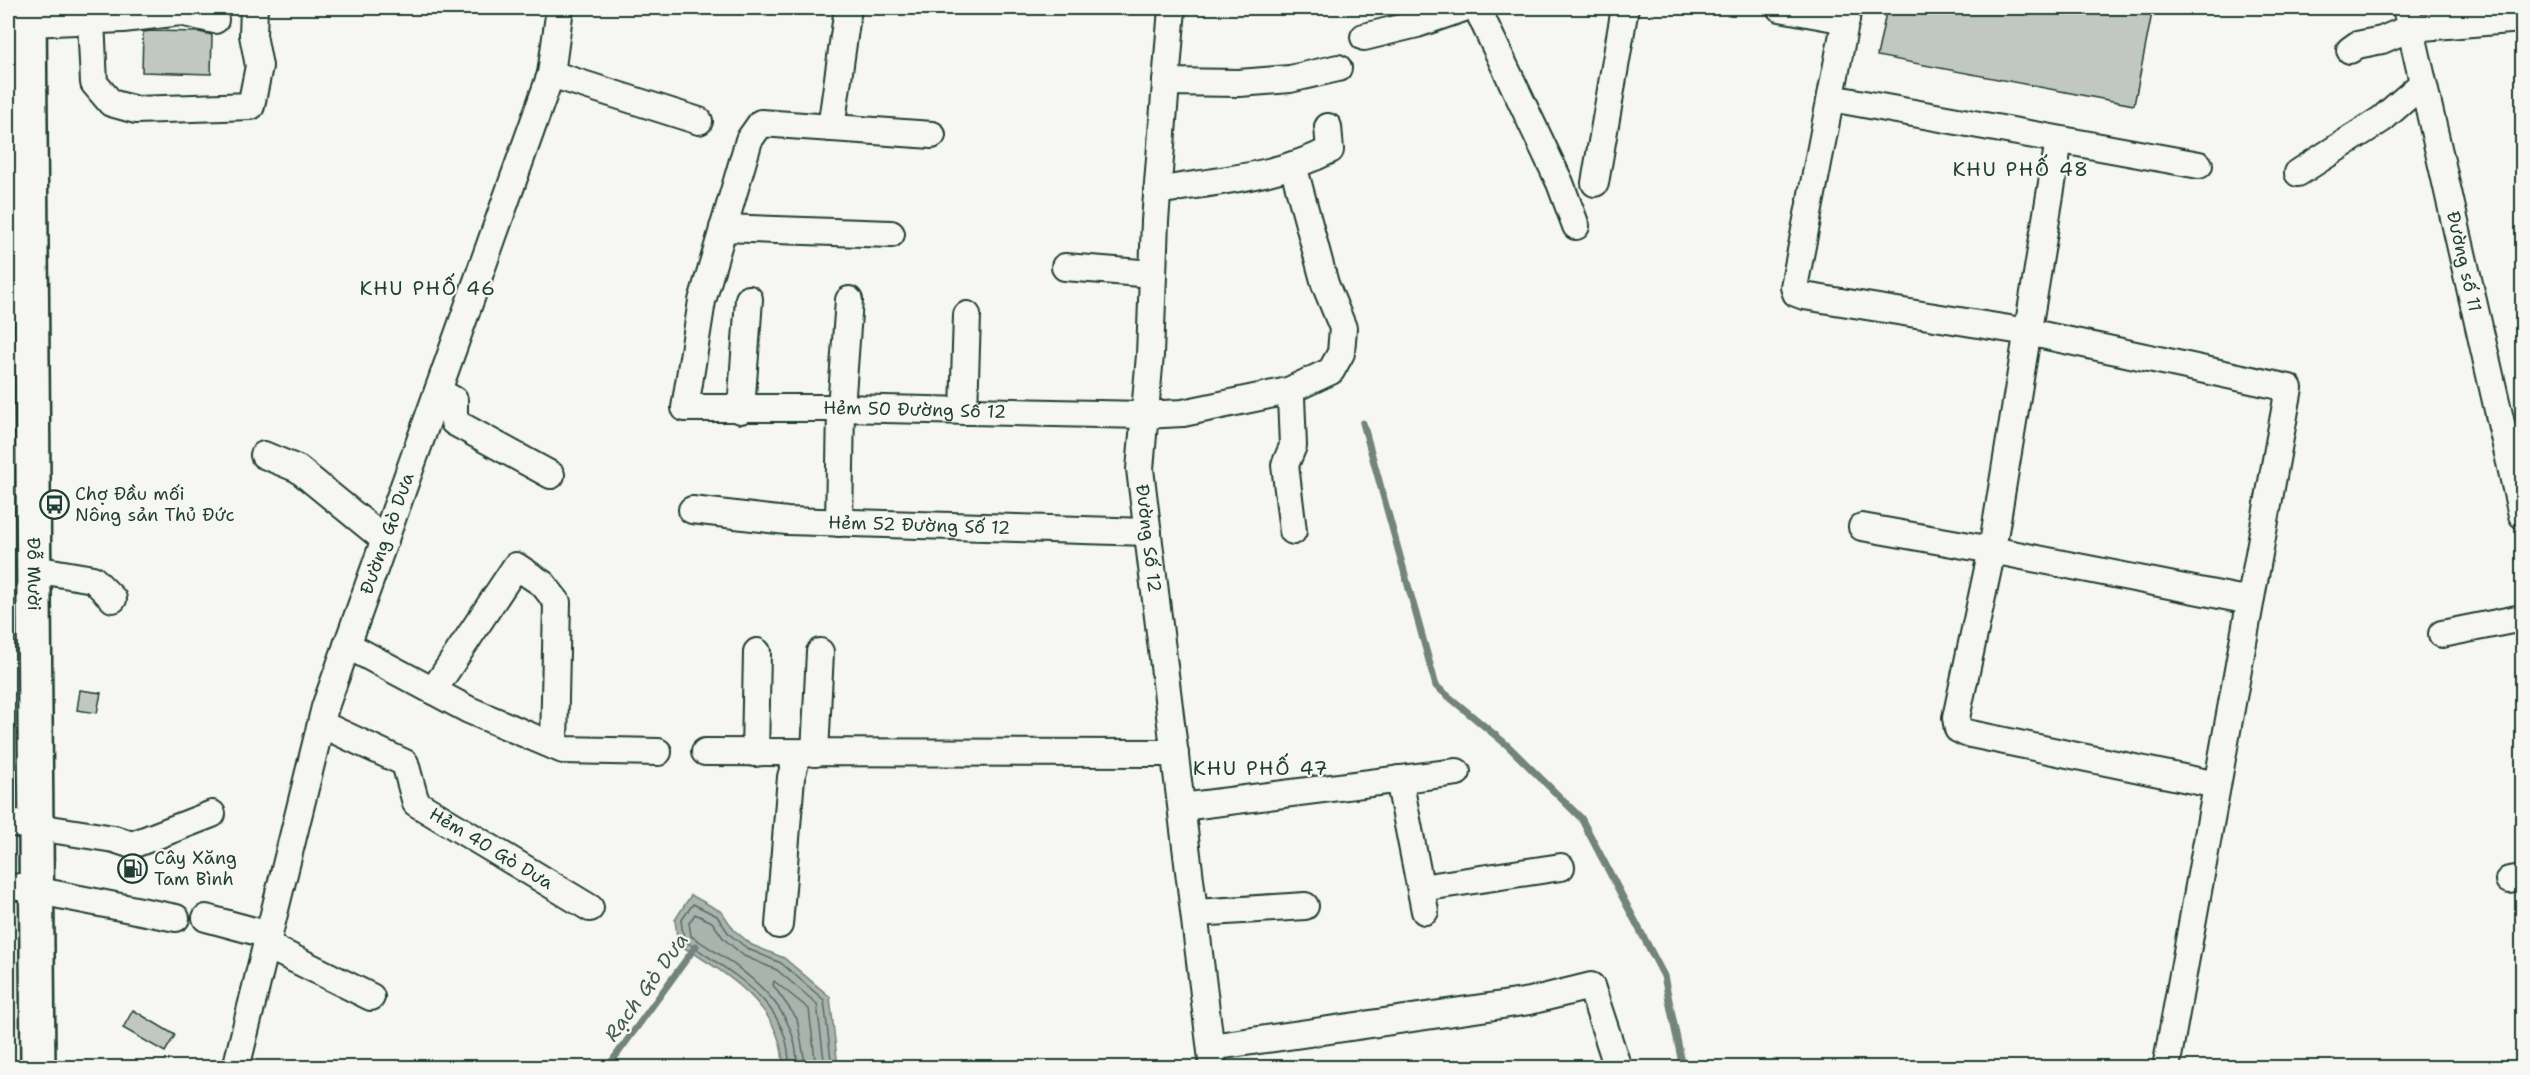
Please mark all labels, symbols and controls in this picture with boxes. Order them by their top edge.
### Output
district label: KHU PHỐ 48 [1952,154,2090,182]
street label: Đường số 11 [2441,209,2487,314]
district label: KHU PHỐ 46 [359,273,497,301]
street label: Hẻm 50 Đường Số 12 [823,396,1006,424]
street label: Đường Gò Dưa [354,470,420,598]
place label: Chợ Đầu mối Nông sản Thủ Đức [75,482,235,527]
street label: Đường Số 12 [1130,483,1167,594]
bus stop icon: Chợ Đầu mối Nông sản Thủ Đức [38,488,70,520]
street label: Hẻm 52 Đường Số 12 [828,510,1011,540]
street label: Đỗ Mười [21,537,46,611]
district label: KHU PHỐ 47 [1193,753,1329,781]
street label: Hẻm 40 Gò Dưa [425,802,558,895]
place label: Cây Xăng Tam Bình [154,846,237,891]
fuel station icon: Cây Xăng Tam Bình [117,852,149,884]
water label: Rạch Gò Dưa [598,928,694,1046]

